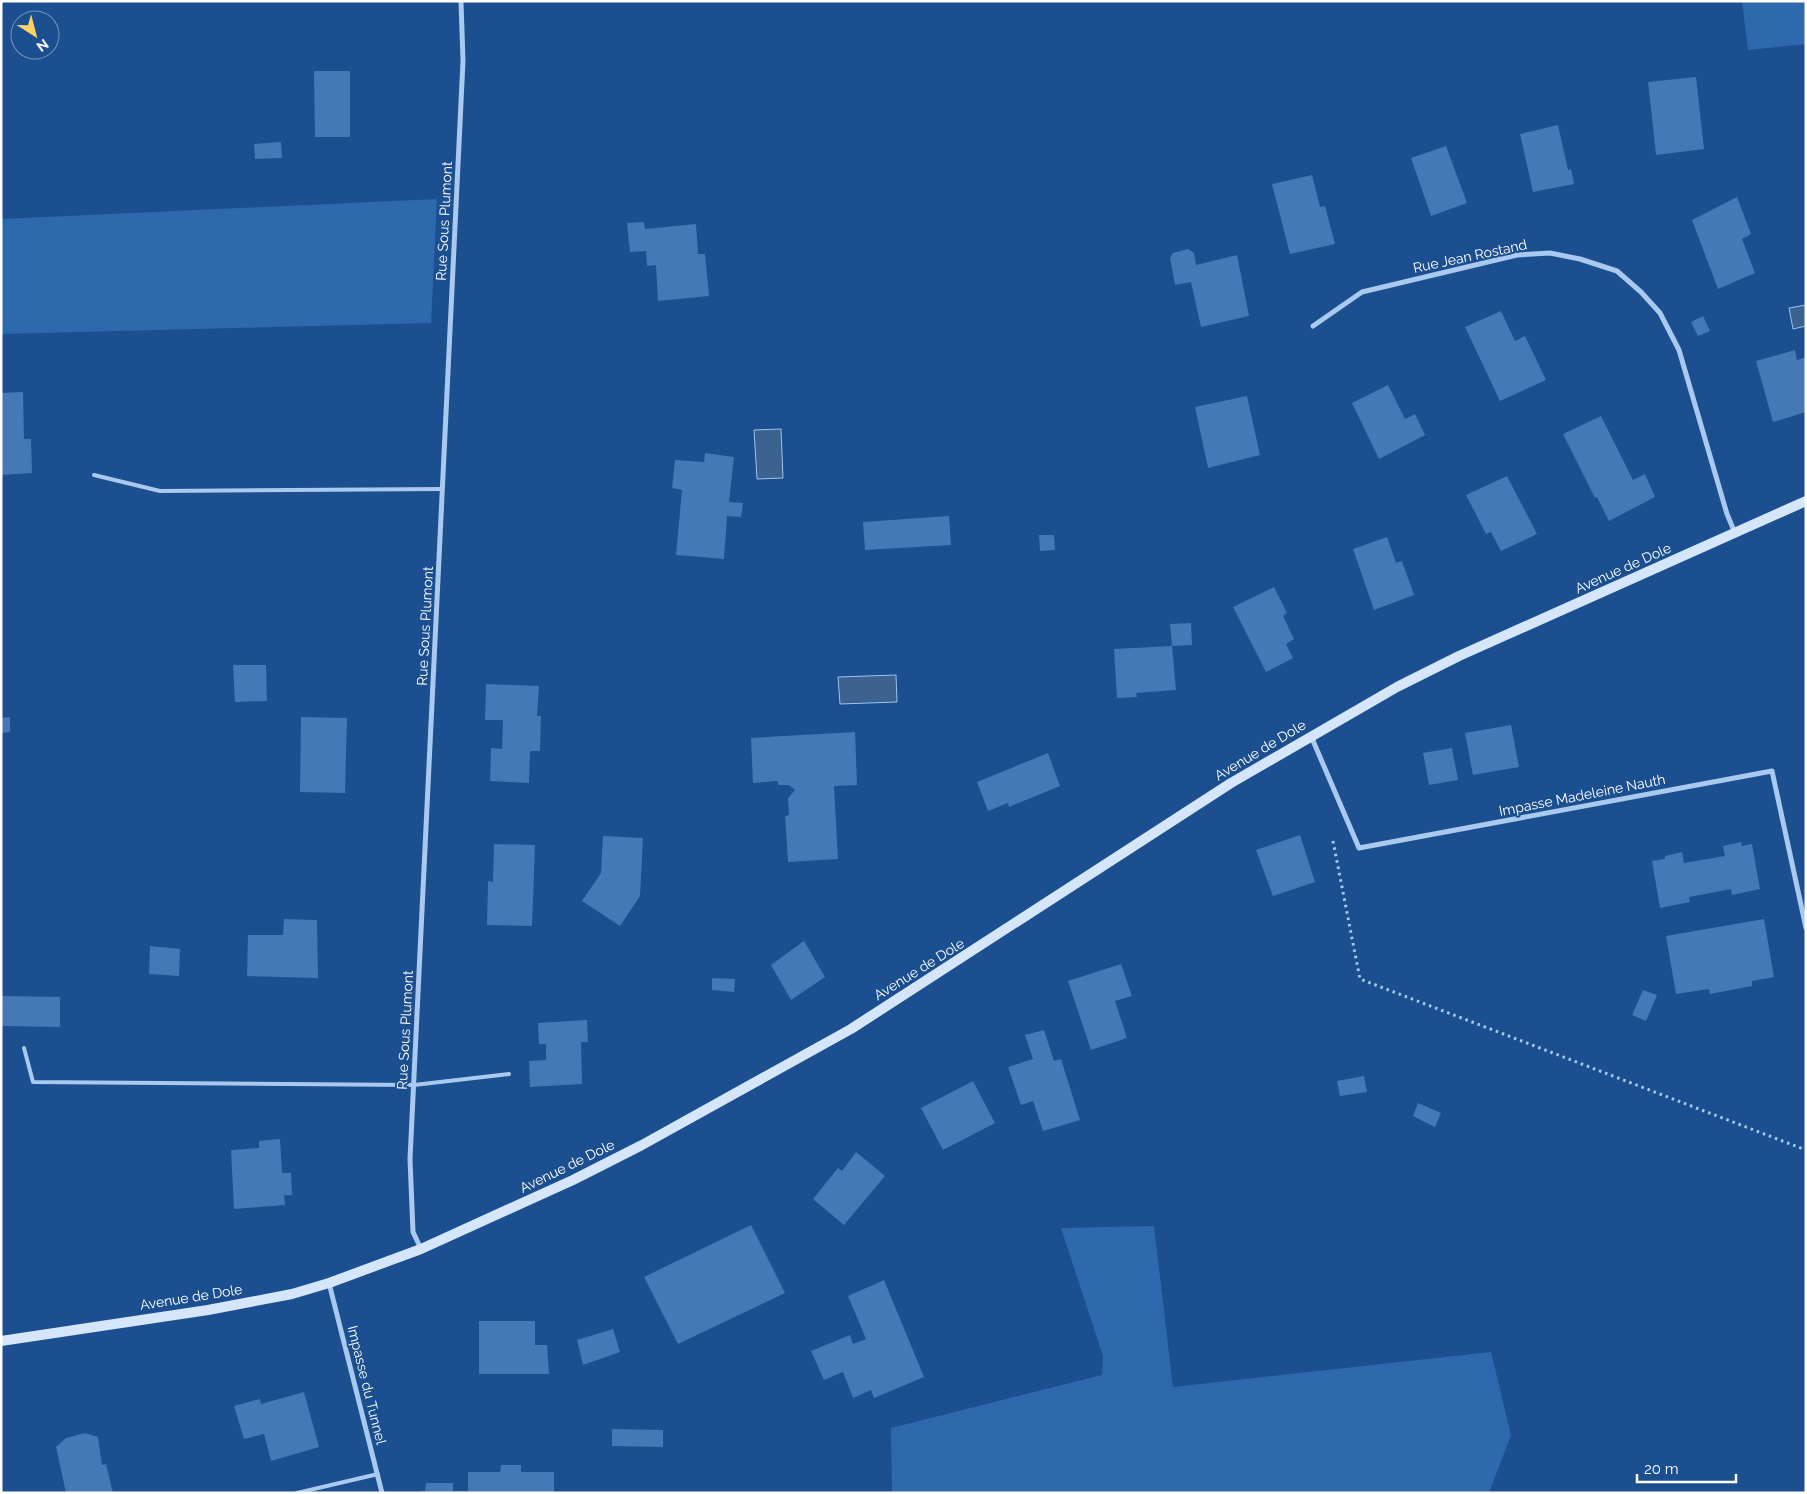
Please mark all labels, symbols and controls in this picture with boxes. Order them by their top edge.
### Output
north arrow [10,10,60,60]
text: N [34,36,52,55]
street label: Rue Sous Plumont [433,161,455,281]
street label: Rue Jean Rostand [1412,236,1528,276]
street label: Avenue de Dole [1572,540,1674,596]
street label: Rue Sous Plumont [414,566,436,686]
street label: Avenue de Dole [1211,716,1309,784]
street label: Impasse Madeleine Nauth [1497,771,1667,819]
street label: Avenue de Dole [871,935,967,1003]
street label: Rue Sous Plumont [394,970,416,1090]
street label: Avenue de Dole [517,1136,617,1196]
street label: Avenue de Dole [139,1281,243,1313]
street label: Impasse du Tunnel [344,1324,390,1446]
scale bar [1637,1452,1736,1484]
text: 20 m [1644,1460,1679,1478]

